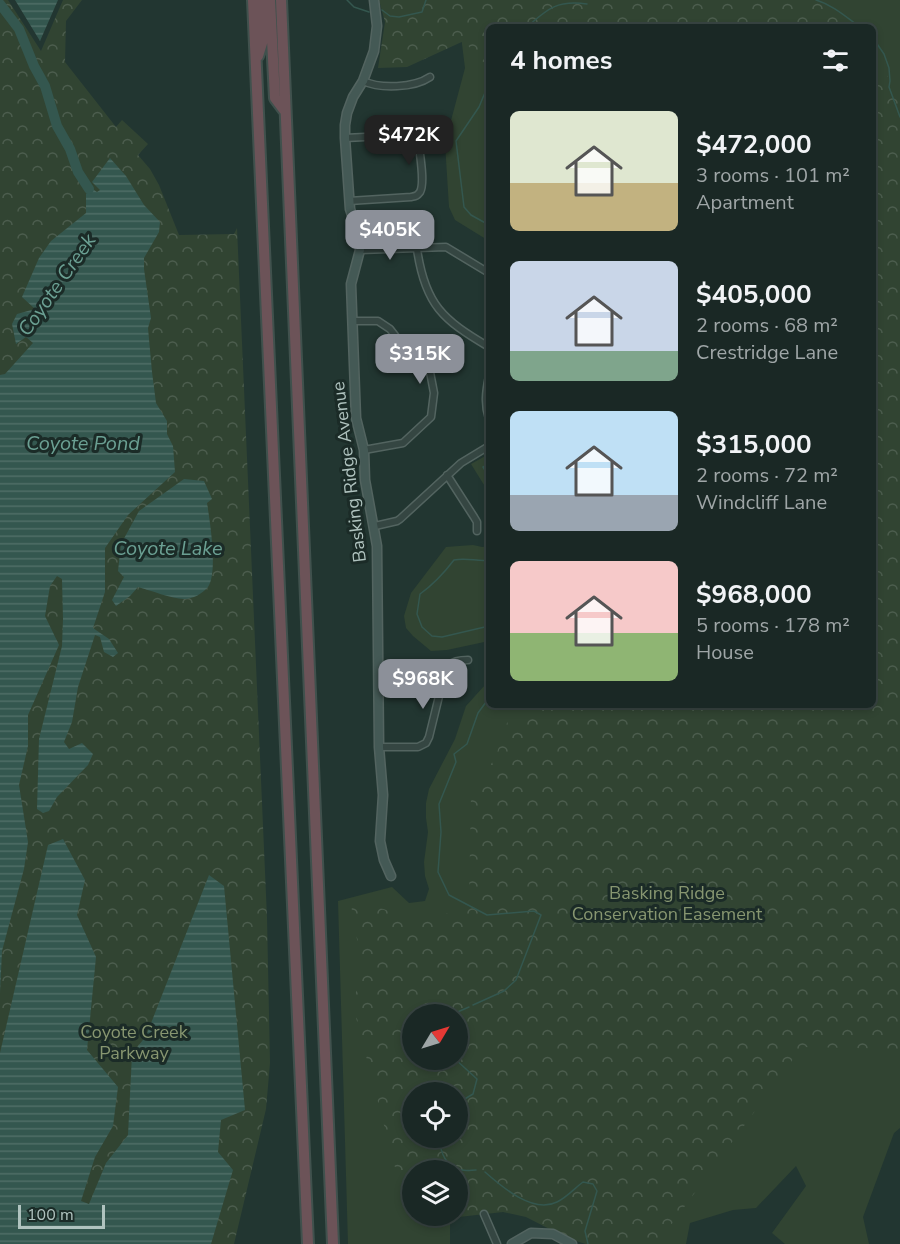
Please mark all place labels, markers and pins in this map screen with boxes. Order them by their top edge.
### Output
pin: $472K [367,115,451,166]
pin: $405K [348,210,432,261]
pin: $315K [378,334,462,385]
pin: $968K [381,659,465,710]

